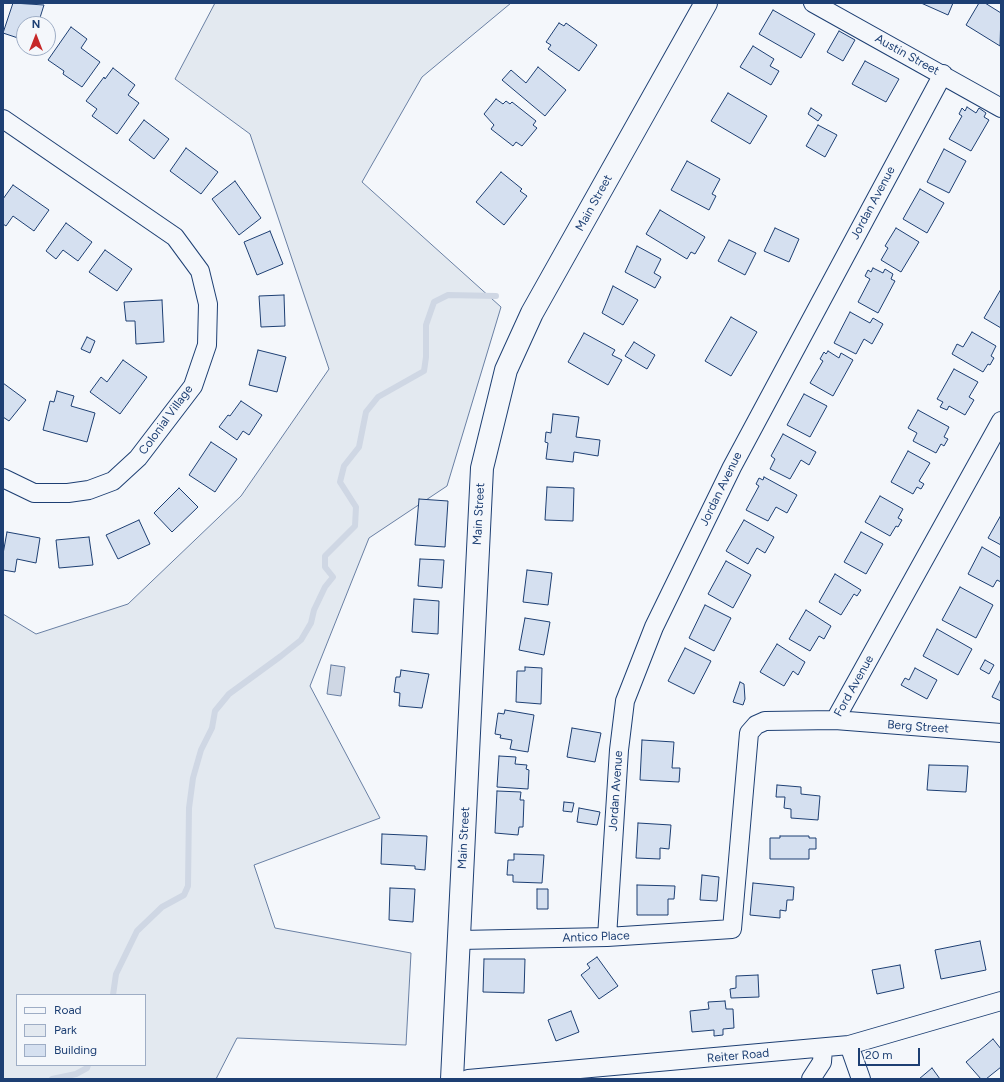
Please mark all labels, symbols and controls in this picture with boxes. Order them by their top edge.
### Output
north arrow [16,16,56,56]
text: N [32,18,40,31]
street label: Austin Street [872,31,942,79]
street label: Jordan Avenue [848,164,898,242]
street label: Main Street [573,172,615,234]
street label: Colonial Village [136,382,196,458]
street label: Jordan Avenue [697,450,745,528]
street label: Main Street [470,483,488,545]
street label: Ford Avenue [831,653,877,719]
street label: Berg Street [887,718,949,736]
street label: Jordan Avenue [606,750,626,832]
street label: Main Street [455,807,473,869]
street label: Antico Place [562,929,630,945]
legend [16,994,146,1066]
text: Road [54,1003,82,1017]
text: Park [54,1023,77,1037]
scale bar [860,1040,922,1066]
text: Building [54,1043,97,1057]
street label: Reiter Road [706,1046,770,1066]
text: 20 m [865,1048,893,1062]

